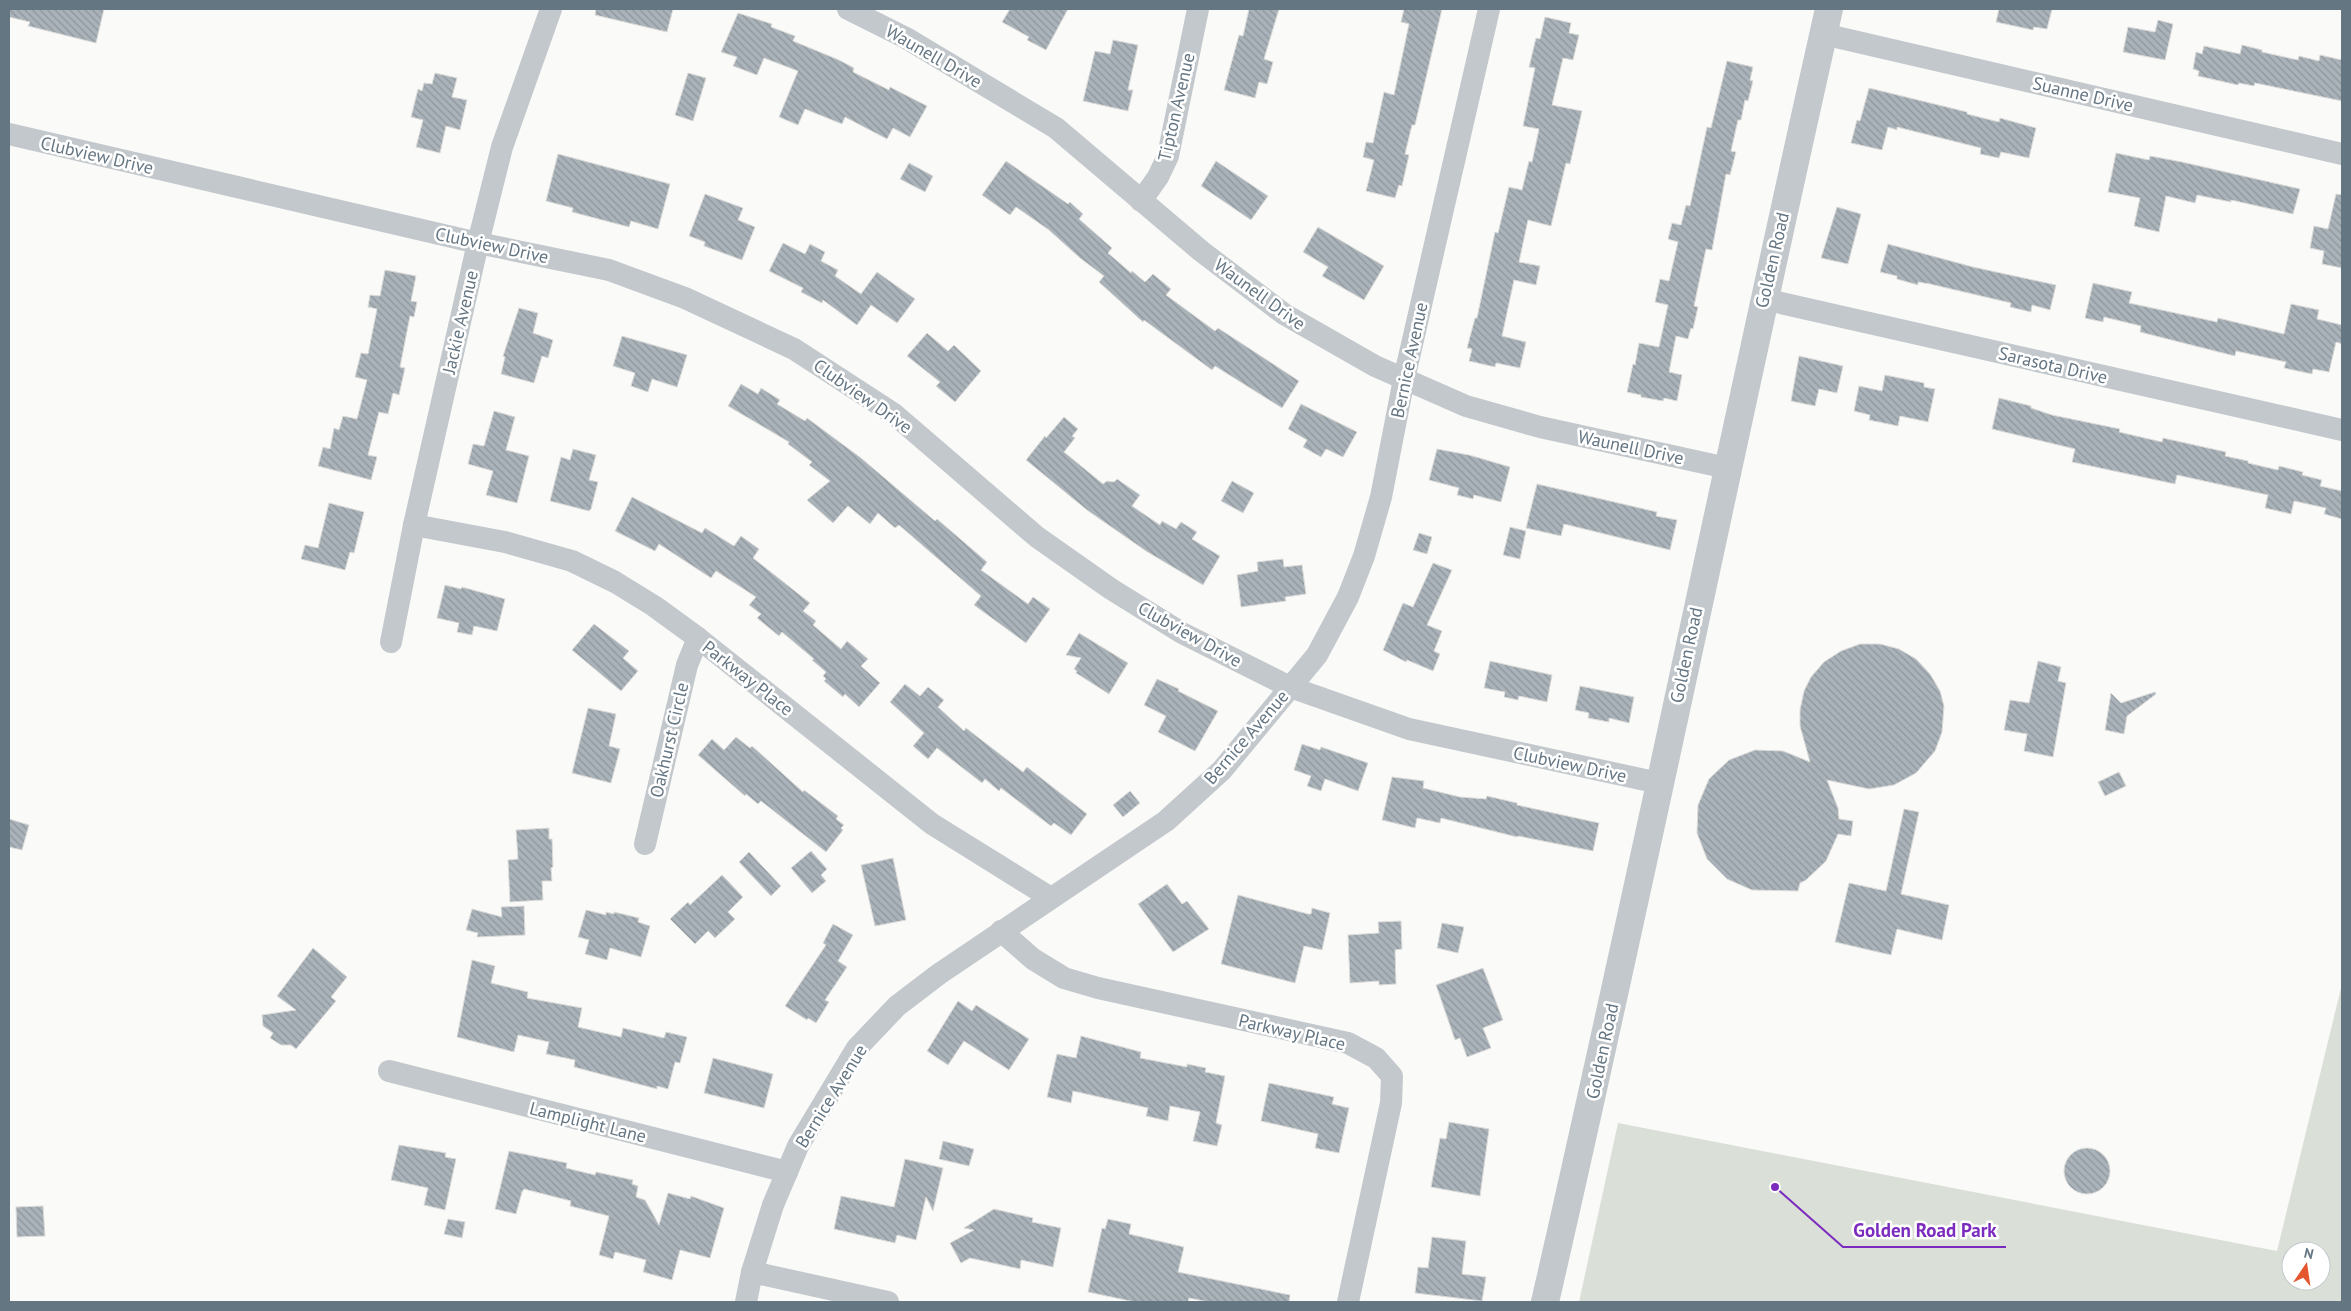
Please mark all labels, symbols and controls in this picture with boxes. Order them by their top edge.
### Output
street label: Waunell Drive [882,19,986,93]
street label: Tipton Avenue [1152,51,1200,163]
street label: Suanne Drive [2031,71,2135,117]
street label: Clubview Drive [38,131,156,179]
street label: Golden Road [1750,210,1794,310]
street label: Clubview Drive [433,222,551,268]
street label: Waunell Drive [1210,253,1310,335]
street label: Jackie Avenue [437,268,483,377]
street label: Bernice Avenue [1386,300,1432,420]
street label: Sarasota Drive [1996,341,2110,389]
street label: Clubview Drive [809,354,917,438]
street label: Waunell Drive [1576,425,1686,469]
street label: Clubview Drive [1134,596,1246,672]
street label: Golden Road [1665,605,1707,705]
street label: Parkway Place [698,635,798,721]
street label: Oakhurst Circle [645,680,693,800]
street label: Bernice Avenue [1199,685,1293,789]
street label: Clubview Drive [1511,741,1629,787]
street label: Golden Road [1581,1001,1623,1101]
street label: Parkway Place [1236,1009,1348,1055]
street label: Bernice Avenue [790,1040,872,1152]
street label: Lamplight Lane [527,1096,649,1148]
callout: Golden Road Park [1843,1213,2006,1247]
text: Golden Road Park [1853,1218,1997,1242]
north arrow [2281,1241,2331,1291]
text: N [2302,1244,2315,1263]

